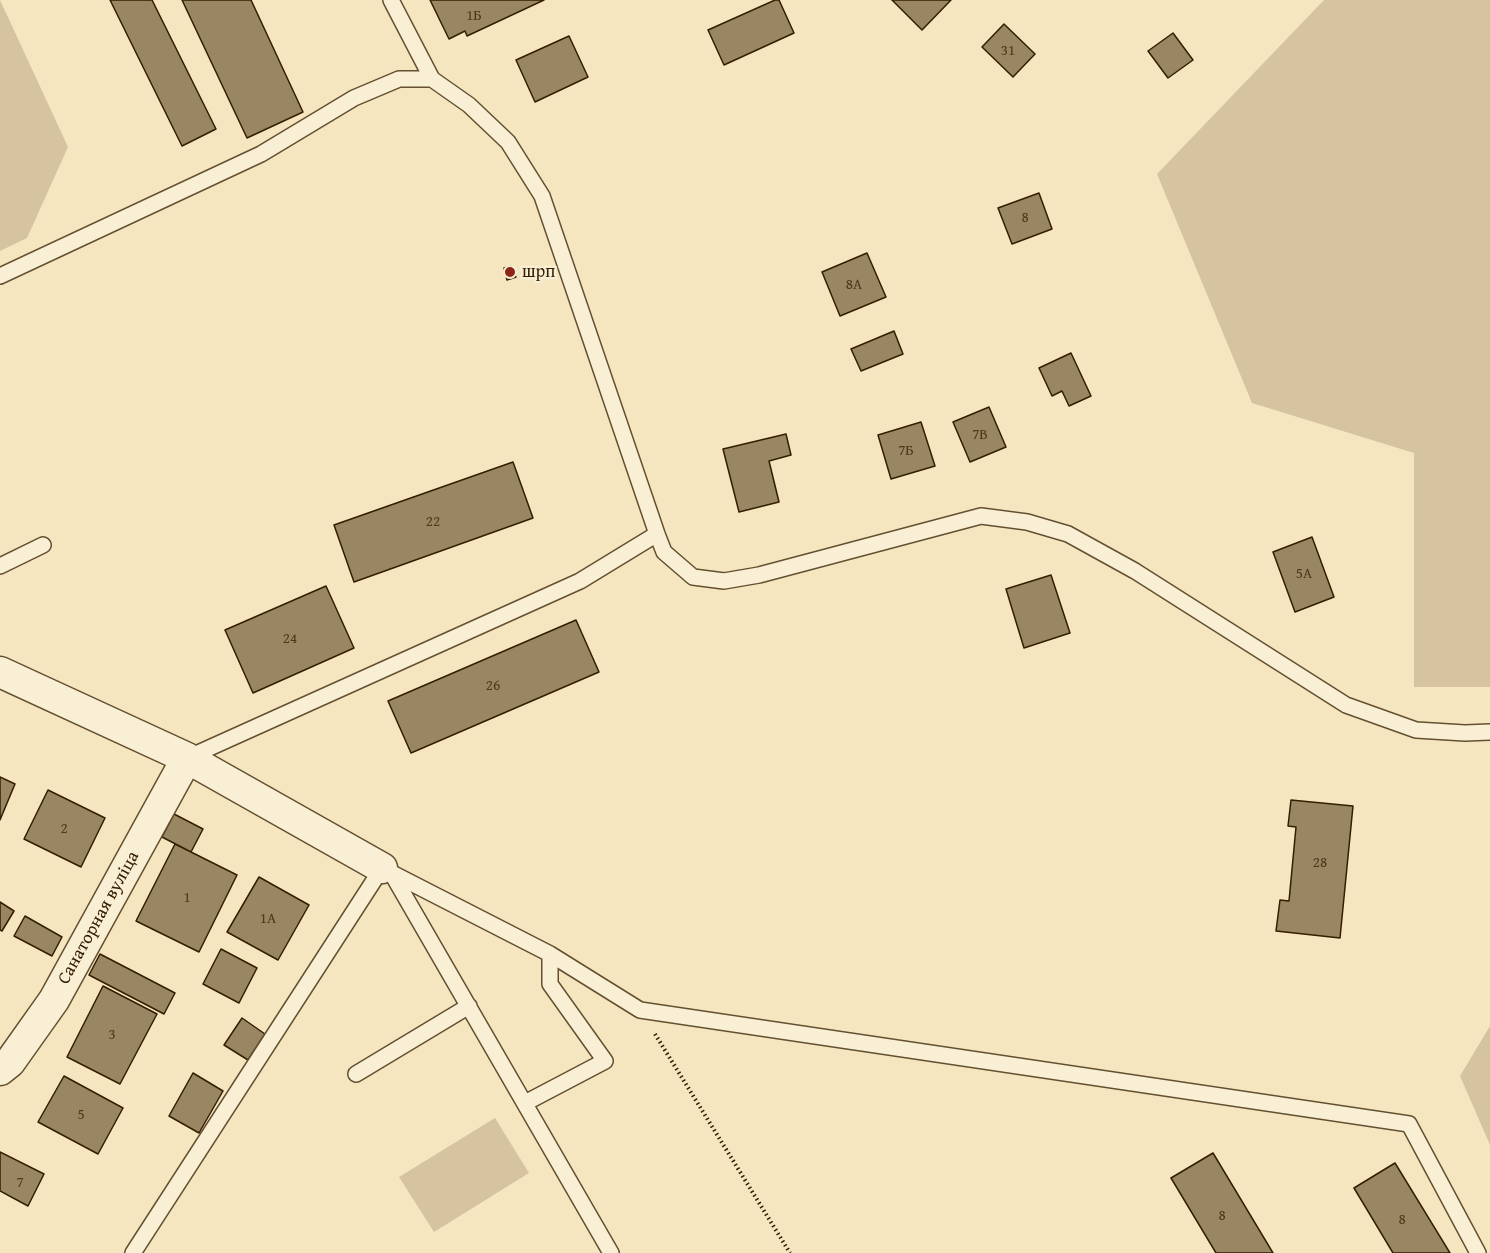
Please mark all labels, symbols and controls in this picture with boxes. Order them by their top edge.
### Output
house number: 1Б [466,7,482,25]
house number: 31 [1001,42,1015,60]
house number: 8 [1021,209,1029,227]
place label: шрп [522,261,555,283]
marker: шрп [503,265,517,279]
house number: 8А [846,276,862,294]
house number: 7В [972,426,988,444]
house number: 7Б [898,442,914,460]
house number: 22 [426,513,440,531]
house number: 5А [1296,565,1312,583]
house number: 24 [283,630,297,648]
house number: 26 [486,677,500,695]
house number: 2 [60,820,68,838]
street label: Санаторная вуліца [53,848,145,988]
house number: 28 [1313,854,1327,872]
house number: 1 [183,889,191,907]
house number: 1А [260,910,276,928]
house number: 3 [108,1026,116,1044]
house number: 5 [77,1106,85,1124]
house number: 7 [16,1174,24,1192]
house number: 8 [1218,1207,1226,1225]
house number: 8 [1398,1211,1406,1229]

